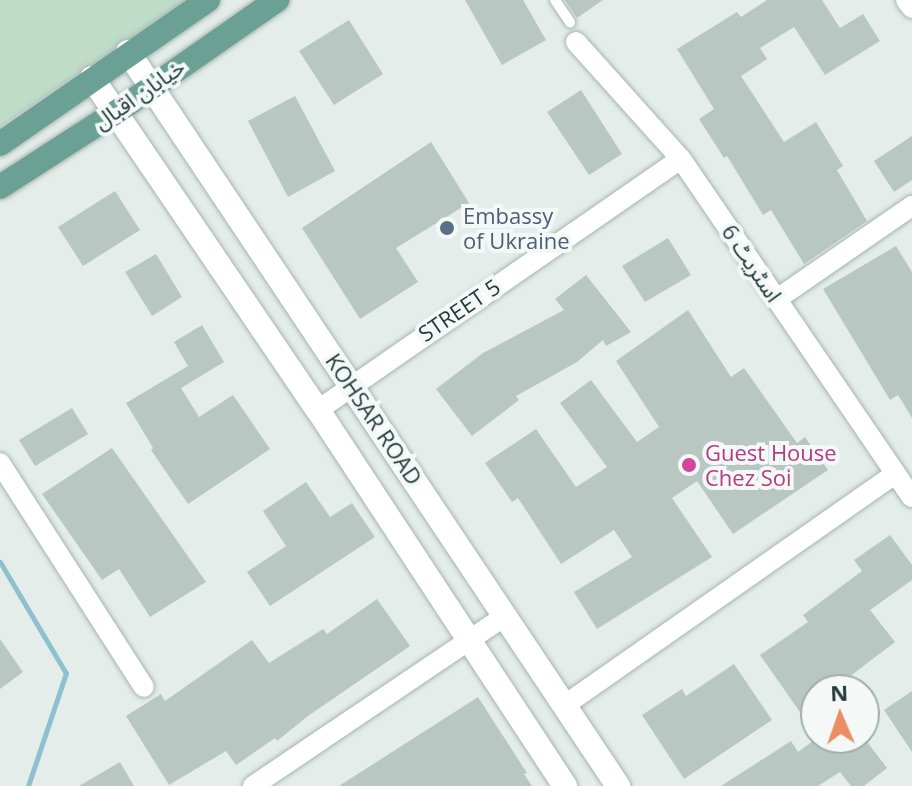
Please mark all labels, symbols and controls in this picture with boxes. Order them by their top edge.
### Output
street label: خیابان اقبال [88,53,190,135]
place label: Embassy of Ukraine [463,202,570,254]
marker: Embassy of Ukraine [438,219,456,237]
street label: اسٹریٹ 6 [717,219,787,307]
street label: STREET 5 [413,273,505,347]
street label: KOHSAR ROAD [320,348,428,490]
place label: Guest House Chez Soi [705,439,837,490]
marker: Guest House Chez Soi [680,456,698,474]
north arrow [800,674,880,754]
text: N [830,677,849,707]

